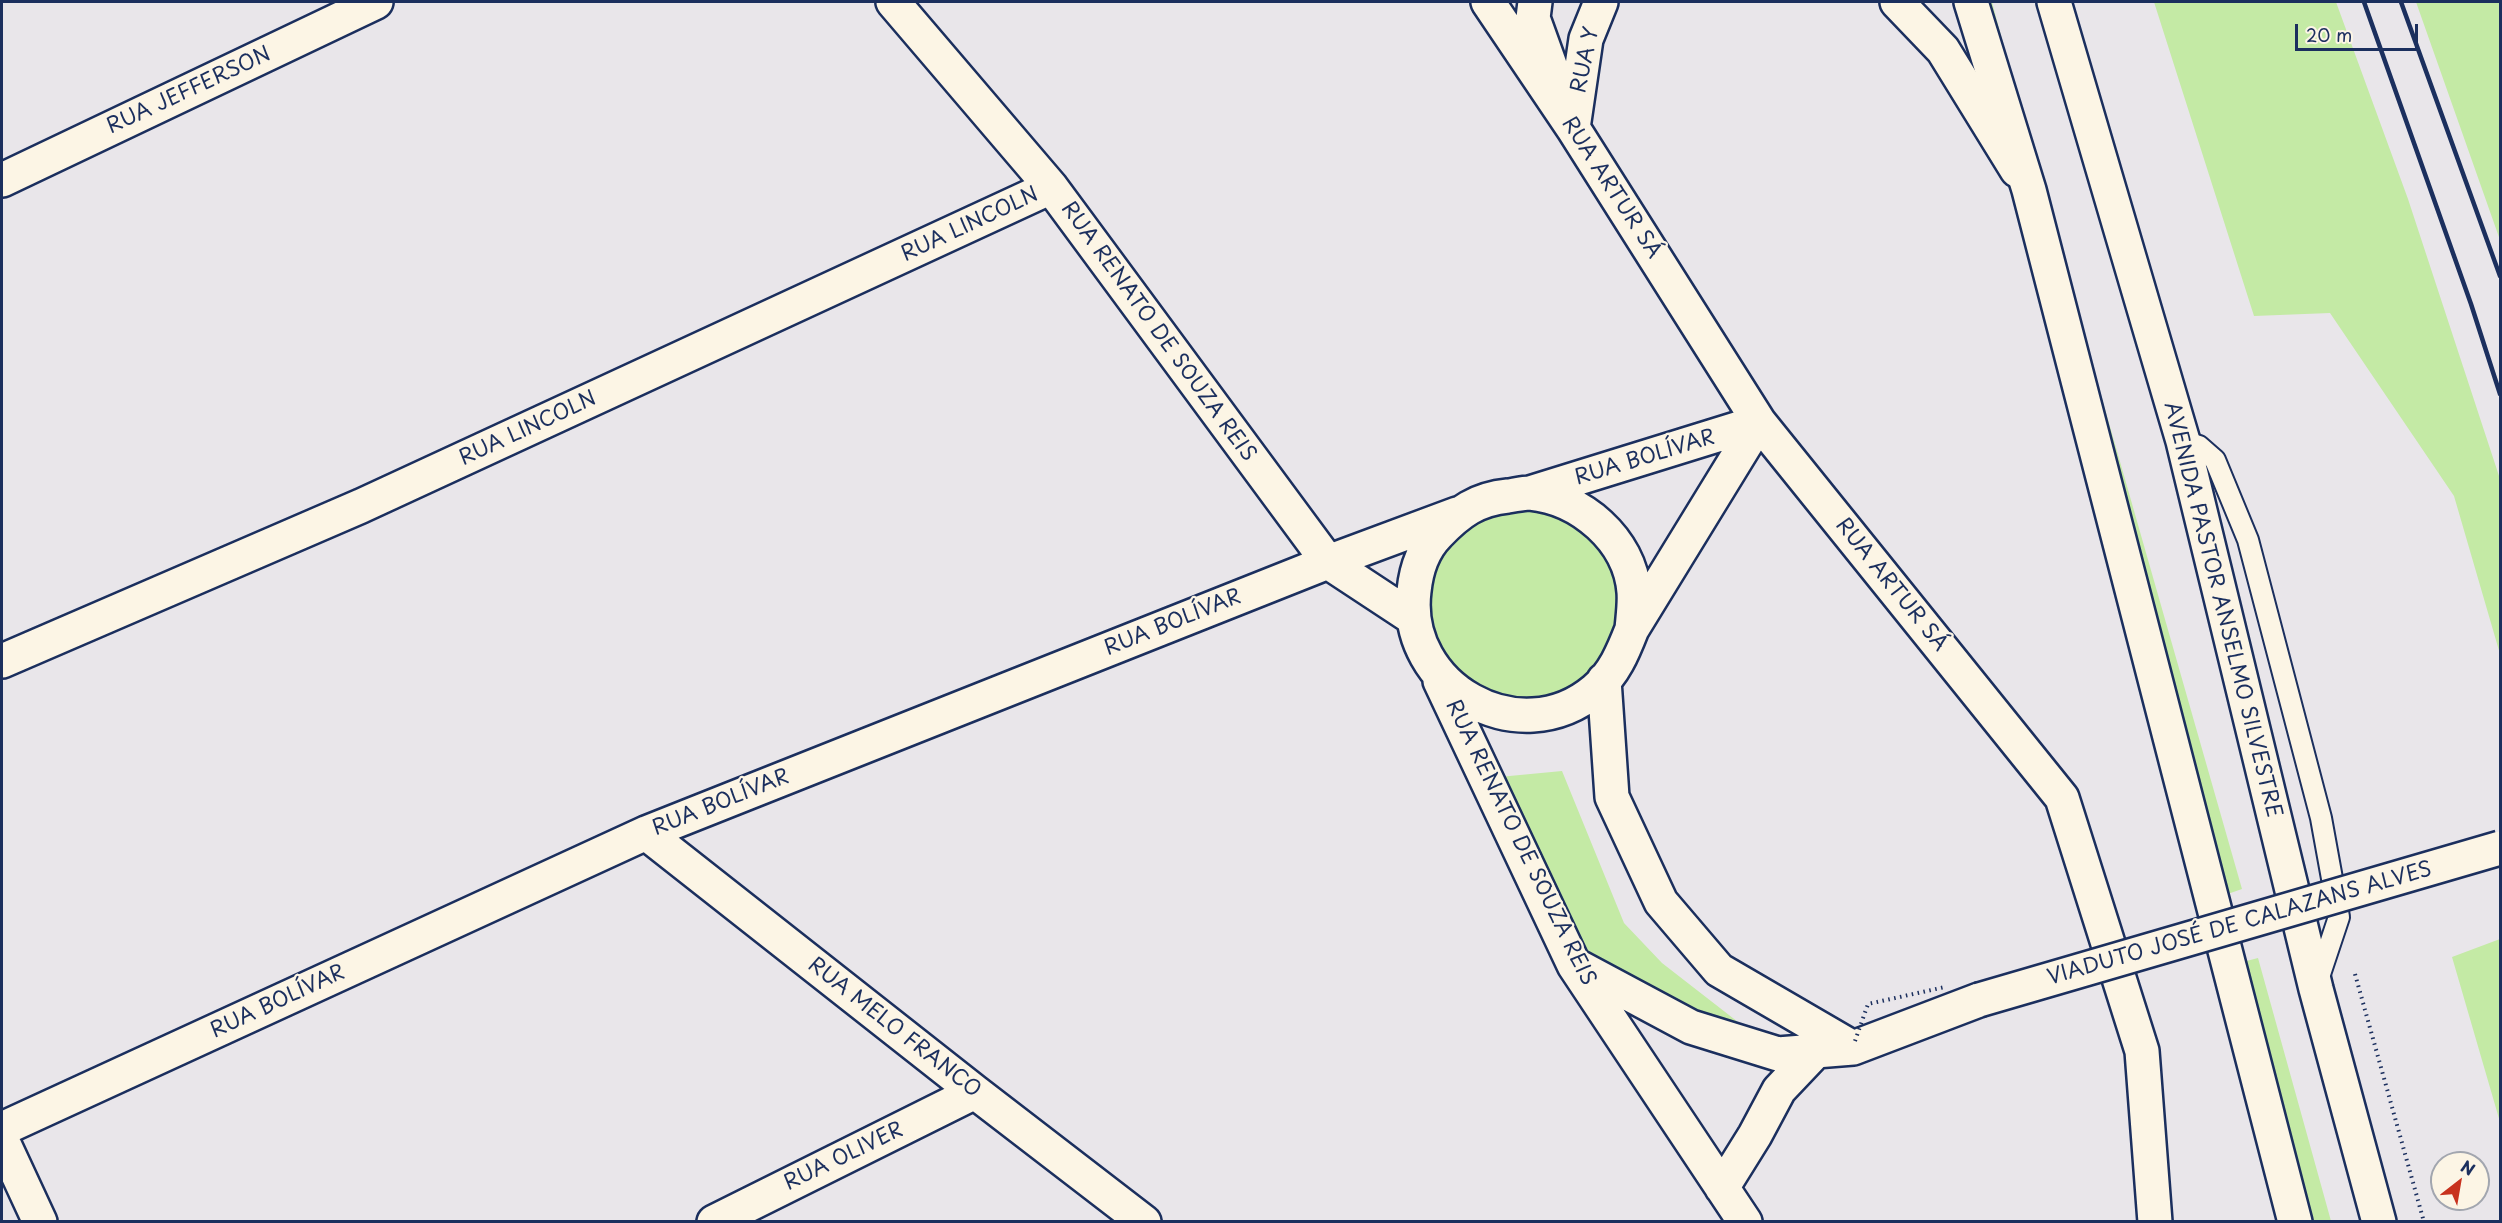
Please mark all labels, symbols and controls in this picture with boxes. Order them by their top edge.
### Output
scale bar [2298,12,2421,50]
text: 20 m [2306,21,2352,48]
street label: RUA Y [1567,25,1605,95]
street label: RUA JEFFERSON [103,42,275,140]
street label: RUA ARTUR SÁ [1556,112,1666,264]
street label: RUA LINCOLN [897,182,1043,268]
street label: RUA RENATO DE SOUZA REIS [1055,197,1261,467]
street label: RUA LINCOLN [455,386,601,472]
street label: AVENIDA PASTOR ANSELMO SILVESTRE [2158,399,2286,821]
street label: RUA BOLÍVAR [1572,425,1718,491]
street label: RUA ARTUR SÁ [1830,513,1952,657]
street label: RUA BOLÍVAR [1101,584,1245,662]
street label: RUA RENATO DE SOUZA REIS [1440,696,1600,990]
street label: RUA BOLÍVAR [649,764,793,842]
street label: VIADUTO JOSÉ DE CALAZANS ALVES [2045,857,2435,991]
street label: RUA MELO FRANCO [803,953,985,1103]
street label: RUA BOLÍVAR [207,960,349,1044]
street label: RUA OLIVER [780,1117,908,1197]
north arrow [2430,1151,2490,1211]
text: N [2457,1154,2480,1181]

